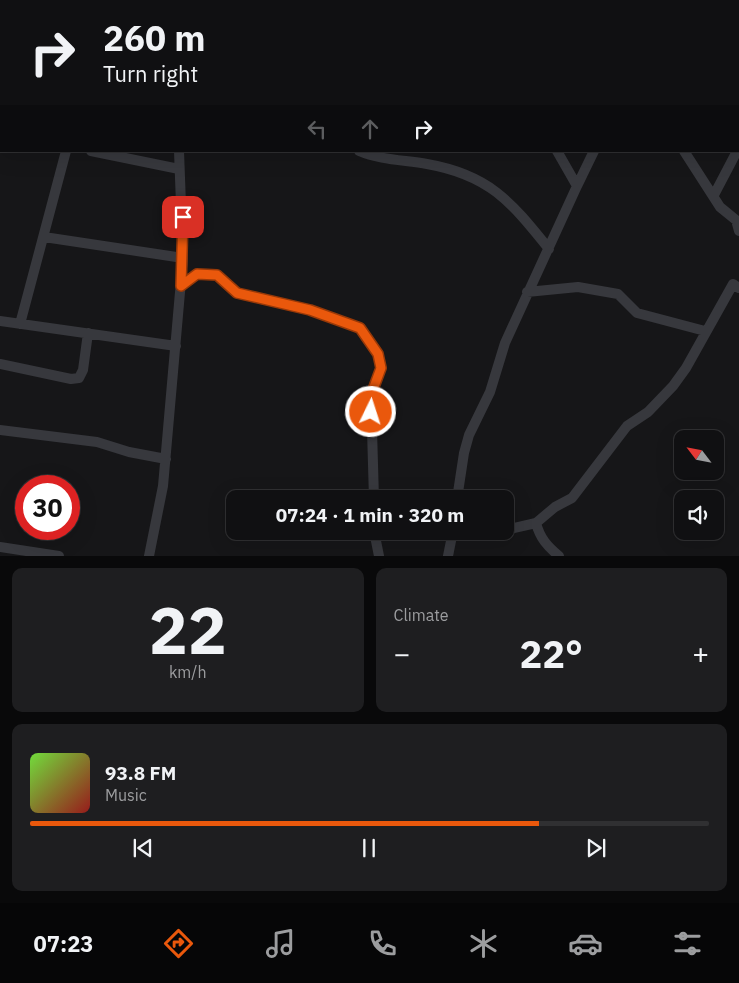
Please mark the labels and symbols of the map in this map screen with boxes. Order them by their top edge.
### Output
pin [162,196,204,238]
position arrow [344,385,396,437]
north arrow [674,430,724,480]
speed limit sign: 30 [15,475,80,540]

